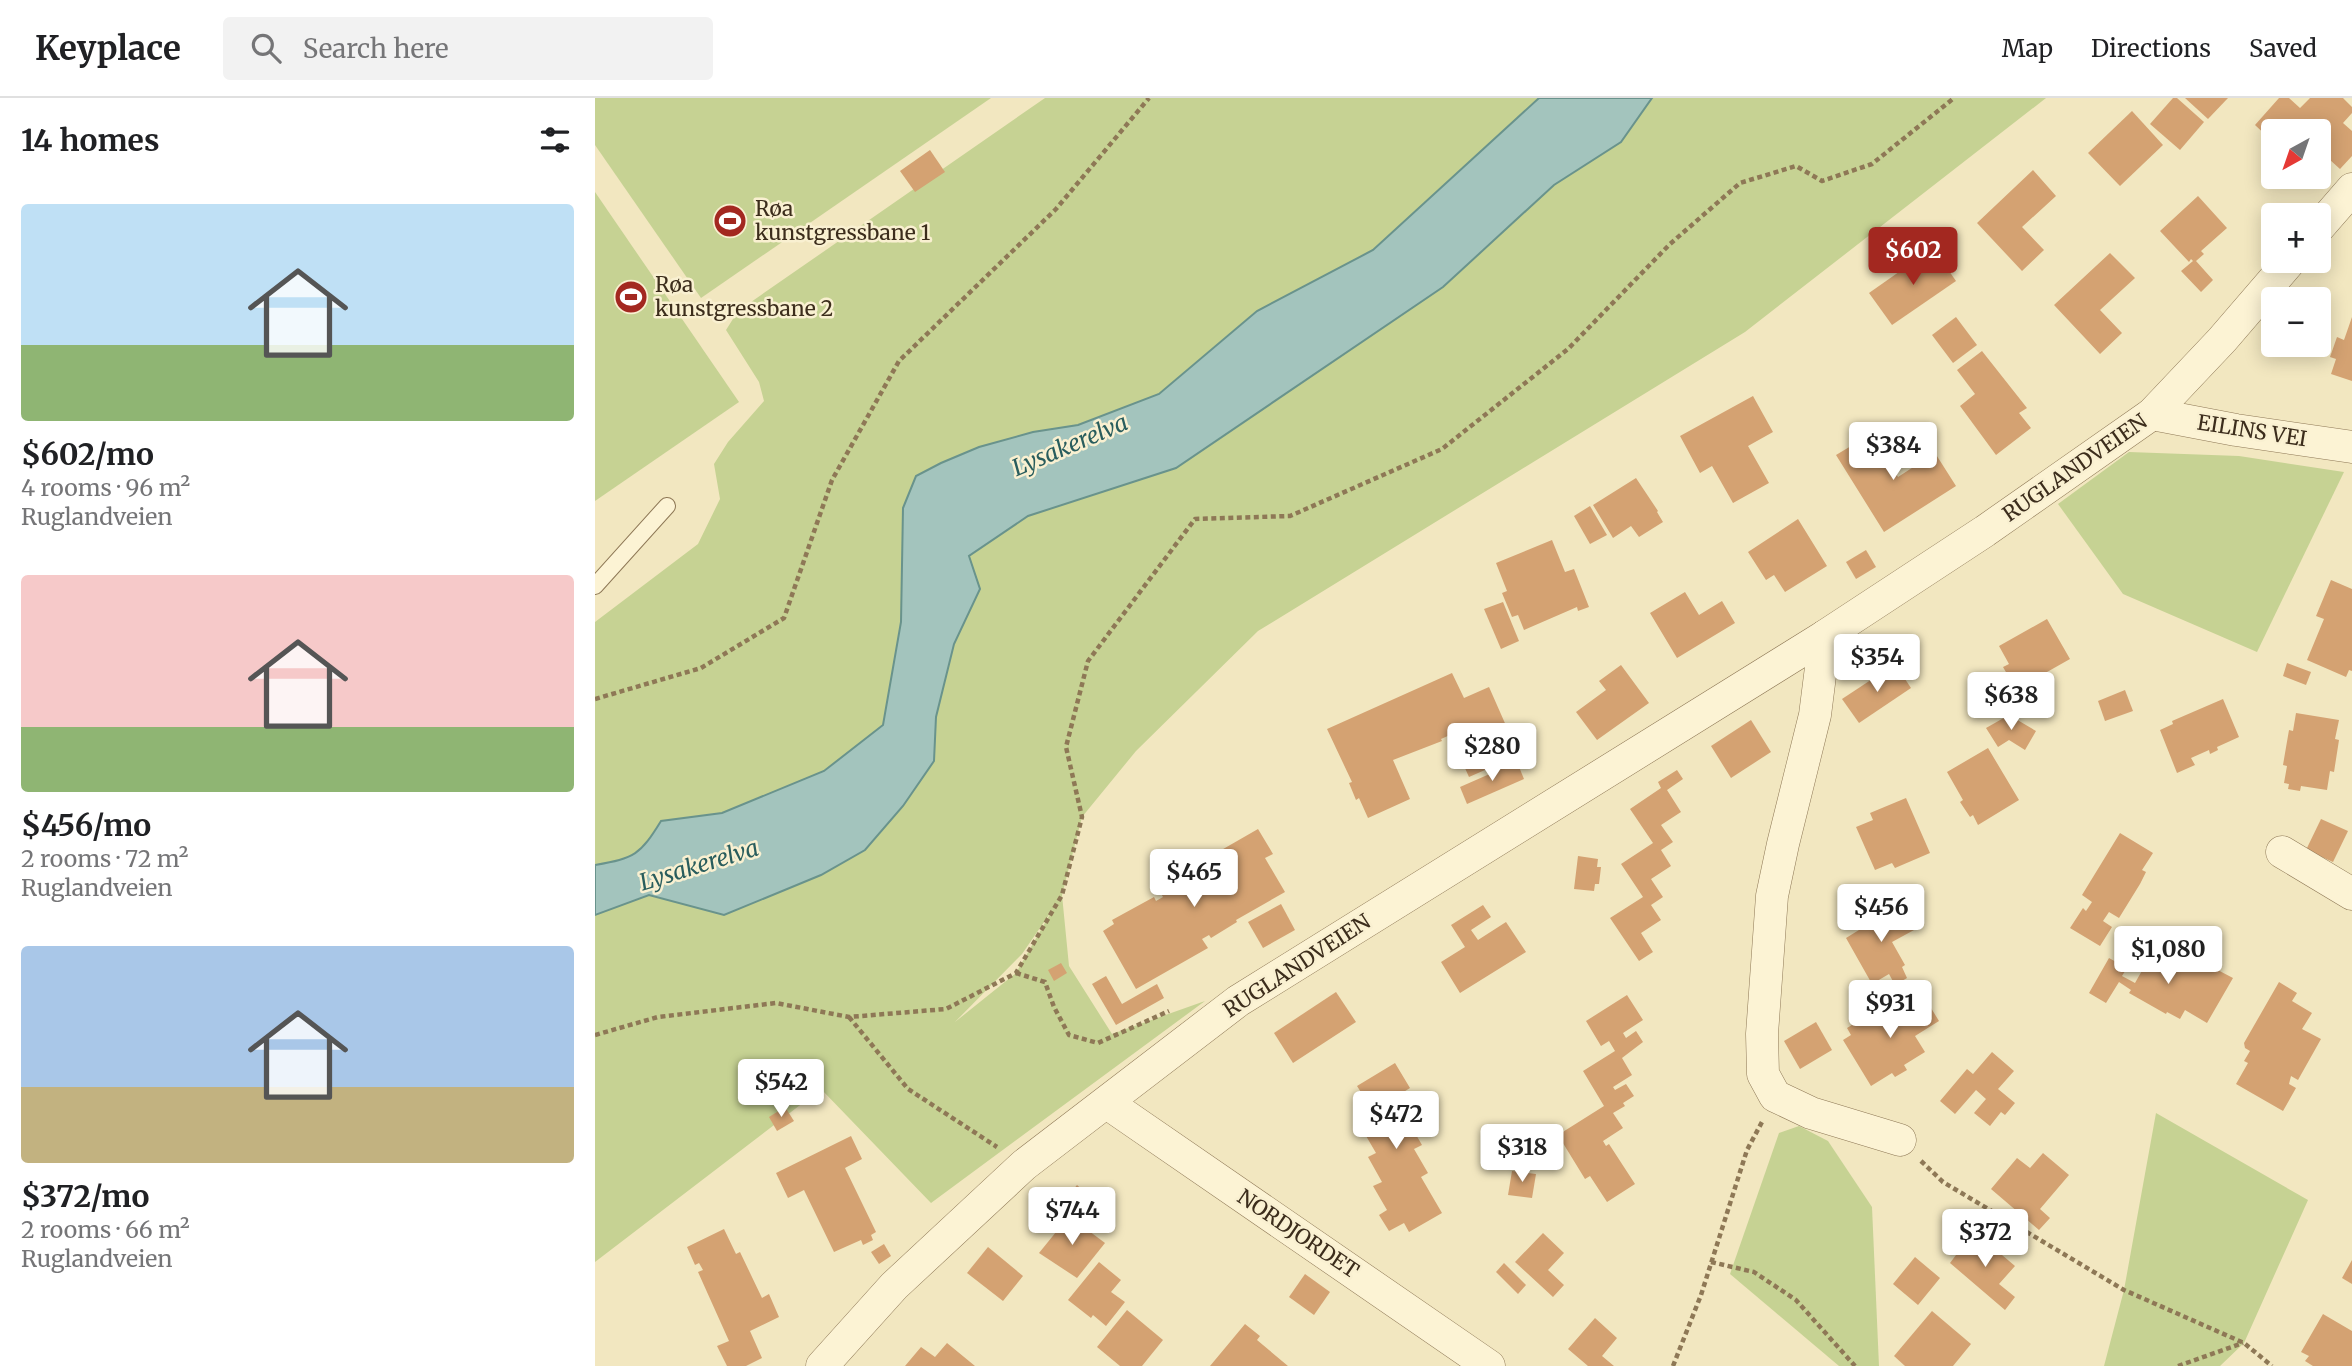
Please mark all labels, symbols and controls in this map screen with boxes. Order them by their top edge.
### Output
search box [223,17,713,80]
text: Keyplace [35,28,181,69]
icon: search [247,29,285,67]
text: Search here [303,32,449,65]
text: Map [2002,33,2053,64]
text: Directions [2091,33,2211,64]
text: Saved [2249,33,2317,64]
north arrow [2261,119,2331,189]
map controls [2261,119,2331,357]
text: 14 homes [21,121,159,159]
icon: filters [536,121,574,159]
place label: Røa kunstgressbane 1 [755,195,930,246]
sports icon: Røa kunstgressbane 1 [711,202,749,240]
button: + [2261,203,2331,273]
pin: $602 [1872,228,1954,287]
text: $602 [1884,235,1942,264]
icon: home [235,250,361,376]
place label: Røa kunstgressbane 2 [655,271,833,322]
sports icon: Røa kunstgressbane 2 [612,278,650,316]
button: − [2261,287,2331,357]
water label: Lysakerelva [1008,407,1132,482]
street label: RUGLANDVEIEN [1997,408,2152,527]
street label: EILINS VEI [2195,409,2309,452]
pin: $384 [1852,422,1934,482]
text: $384 [1865,430,1921,459]
text: $602/mo [21,435,154,473]
text: 4 rooms · 96 m² [21,473,190,502]
text: Ruglandveien [21,502,173,531]
icon: home [235,621,361,747]
pin: $354 [1836,634,1918,694]
text: $354 [1850,642,1904,671]
pin: $638 [1970,672,2052,732]
text: $638 [1983,680,2039,709]
pin: $280 [1451,724,1533,783]
text: $280 [1463,731,1521,760]
text: $456/mo [21,806,151,844]
water label: Lysakerelva [636,833,762,896]
text: 2 rooms · 72 m² [21,844,188,873]
pin: $465 [1153,850,1235,909]
text: $465 [1166,857,1222,886]
text: Ruglandveien [21,873,173,902]
pin: $456 [1840,884,1922,944]
text: $456 [1853,892,1909,921]
street label: RUGLANDVEIEN [1218,908,1375,1023]
pin: $1,080 [2111,926,2225,986]
text: $1,080 [2130,934,2206,963]
pin: $931 [1849,981,1931,1040]
text: $931 [1865,988,1915,1017]
icon: home [235,992,361,1118]
pin: $542 [740,1060,822,1119]
text: $542 [754,1067,808,1096]
pin: $472 [1355,1091,1437,1151]
text: $472 [1369,1099,1423,1128]
pin: $318 [1481,1124,1563,1184]
text: $318 [1496,1132,1548,1161]
text: $372/mo [21,1177,149,1215]
street label: NORDJORDET [1232,1183,1364,1284]
pin: $744 [1031,1188,1113,1247]
text: $744 [1044,1195,1100,1224]
pin: $372 [1944,1210,2026,1269]
text: 2 rooms · 66 m² [21,1215,190,1244]
text: $372 [1958,1217,2012,1246]
text: Ruglandveien [21,1244,173,1273]

